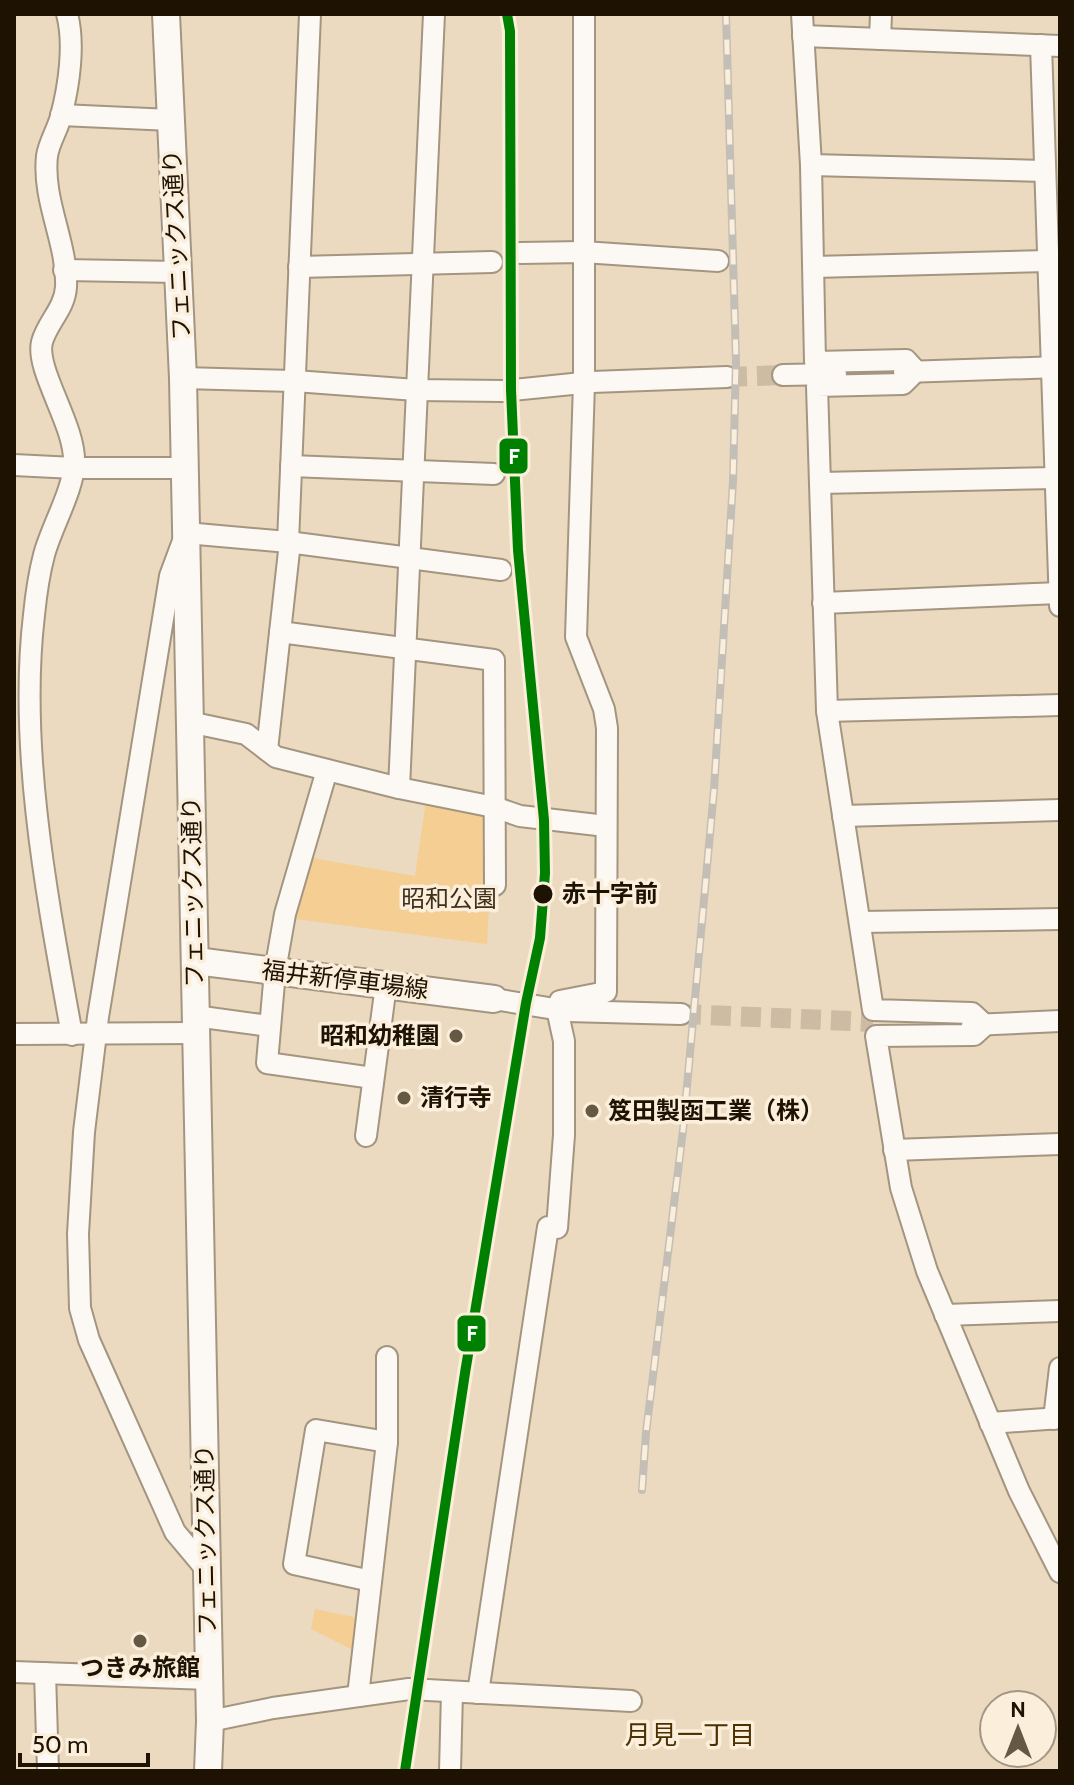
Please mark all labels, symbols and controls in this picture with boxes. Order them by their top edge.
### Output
street label: フェニックス通り [157,149,196,341]
line badge: F [498,437,529,475]
text: F [508,443,520,470]
street label: フェニックス通り [176,796,209,988]
place label: 赤十字前 [562,879,658,908]
marker: 赤十字前 [531,882,555,906]
park label: 昭和公園 [401,884,497,913]
street label: 福井新停車場線 [260,955,430,1004]
place label: 昭和幼稚園 [320,1021,440,1050]
marker: 昭和幼稚園 [447,1027,465,1045]
place label: 清行寺 [420,1083,492,1112]
marker: 清行寺 [395,1089,413,1107]
place label: 笈田製函工業（株） [608,1096,824,1125]
marker: 笈田製函工業（株） [583,1102,601,1120]
line badge: F [456,1314,487,1353]
text: F [466,1320,478,1347]
street label: フェニックス通り [189,1444,222,1636]
marker: つきみ旅館 [131,1632,149,1650]
place label: つきみ旅館 [80,1653,200,1682]
north arrow [978,1689,1058,1769]
text: N [1010,1696,1026,1723]
scale bar [20,1717,148,1767]
district label: 月見一丁目 [625,1719,755,1751]
text: 50 m [32,1730,88,1759]

